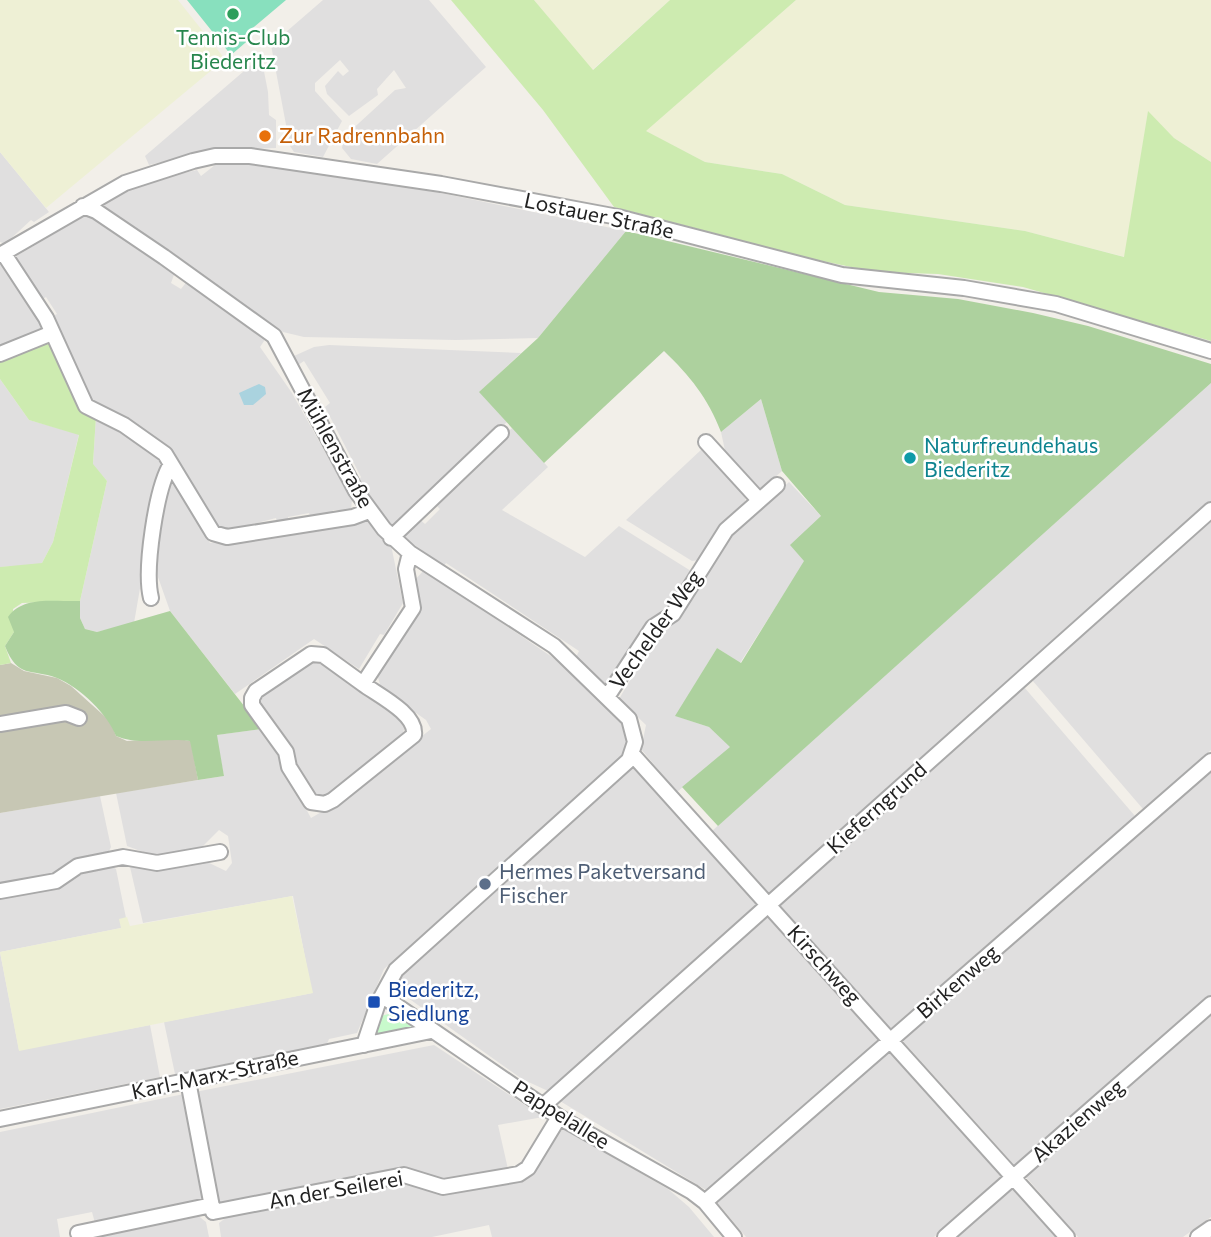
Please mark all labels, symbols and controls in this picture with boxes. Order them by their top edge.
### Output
marker: Tennis-Club Biederitz [225,6,241,22]
place label: Tennis-Club Biederitz [176,24,290,73]
place label: Zur Radrennbahn [279,122,445,147]
marker: Zur Radrennbahn [257,128,273,144]
street label: Lostauer Straße [522,186,676,243]
street label: Mühlenstraße [293,383,380,512]
place label: Naturfreundehaus Biederitz [924,432,1098,481]
marker: Naturfreundehaus Biederitz [902,450,918,466]
street label: Vechelder Weg [603,565,706,693]
street label: Kieferngrund [821,756,931,858]
place label: Hermes Paketversand Fischer [499,858,706,907]
marker: Hermes Paketversand Fischer [477,876,493,892]
street label: Kirschweg [783,919,867,1009]
street label: Birkenweg [911,939,1003,1023]
place label: Biederitz, Siedlung [388,976,479,1025]
marker: Biederitz, Siedlung [366,994,382,1010]
street label: Karl-Marx-Straße [129,1044,301,1103]
street label: Akazienweg [1026,1073,1128,1167]
street label: Pappelallee [509,1074,615,1153]
street label: An der Seilerei [267,1164,405,1213]

